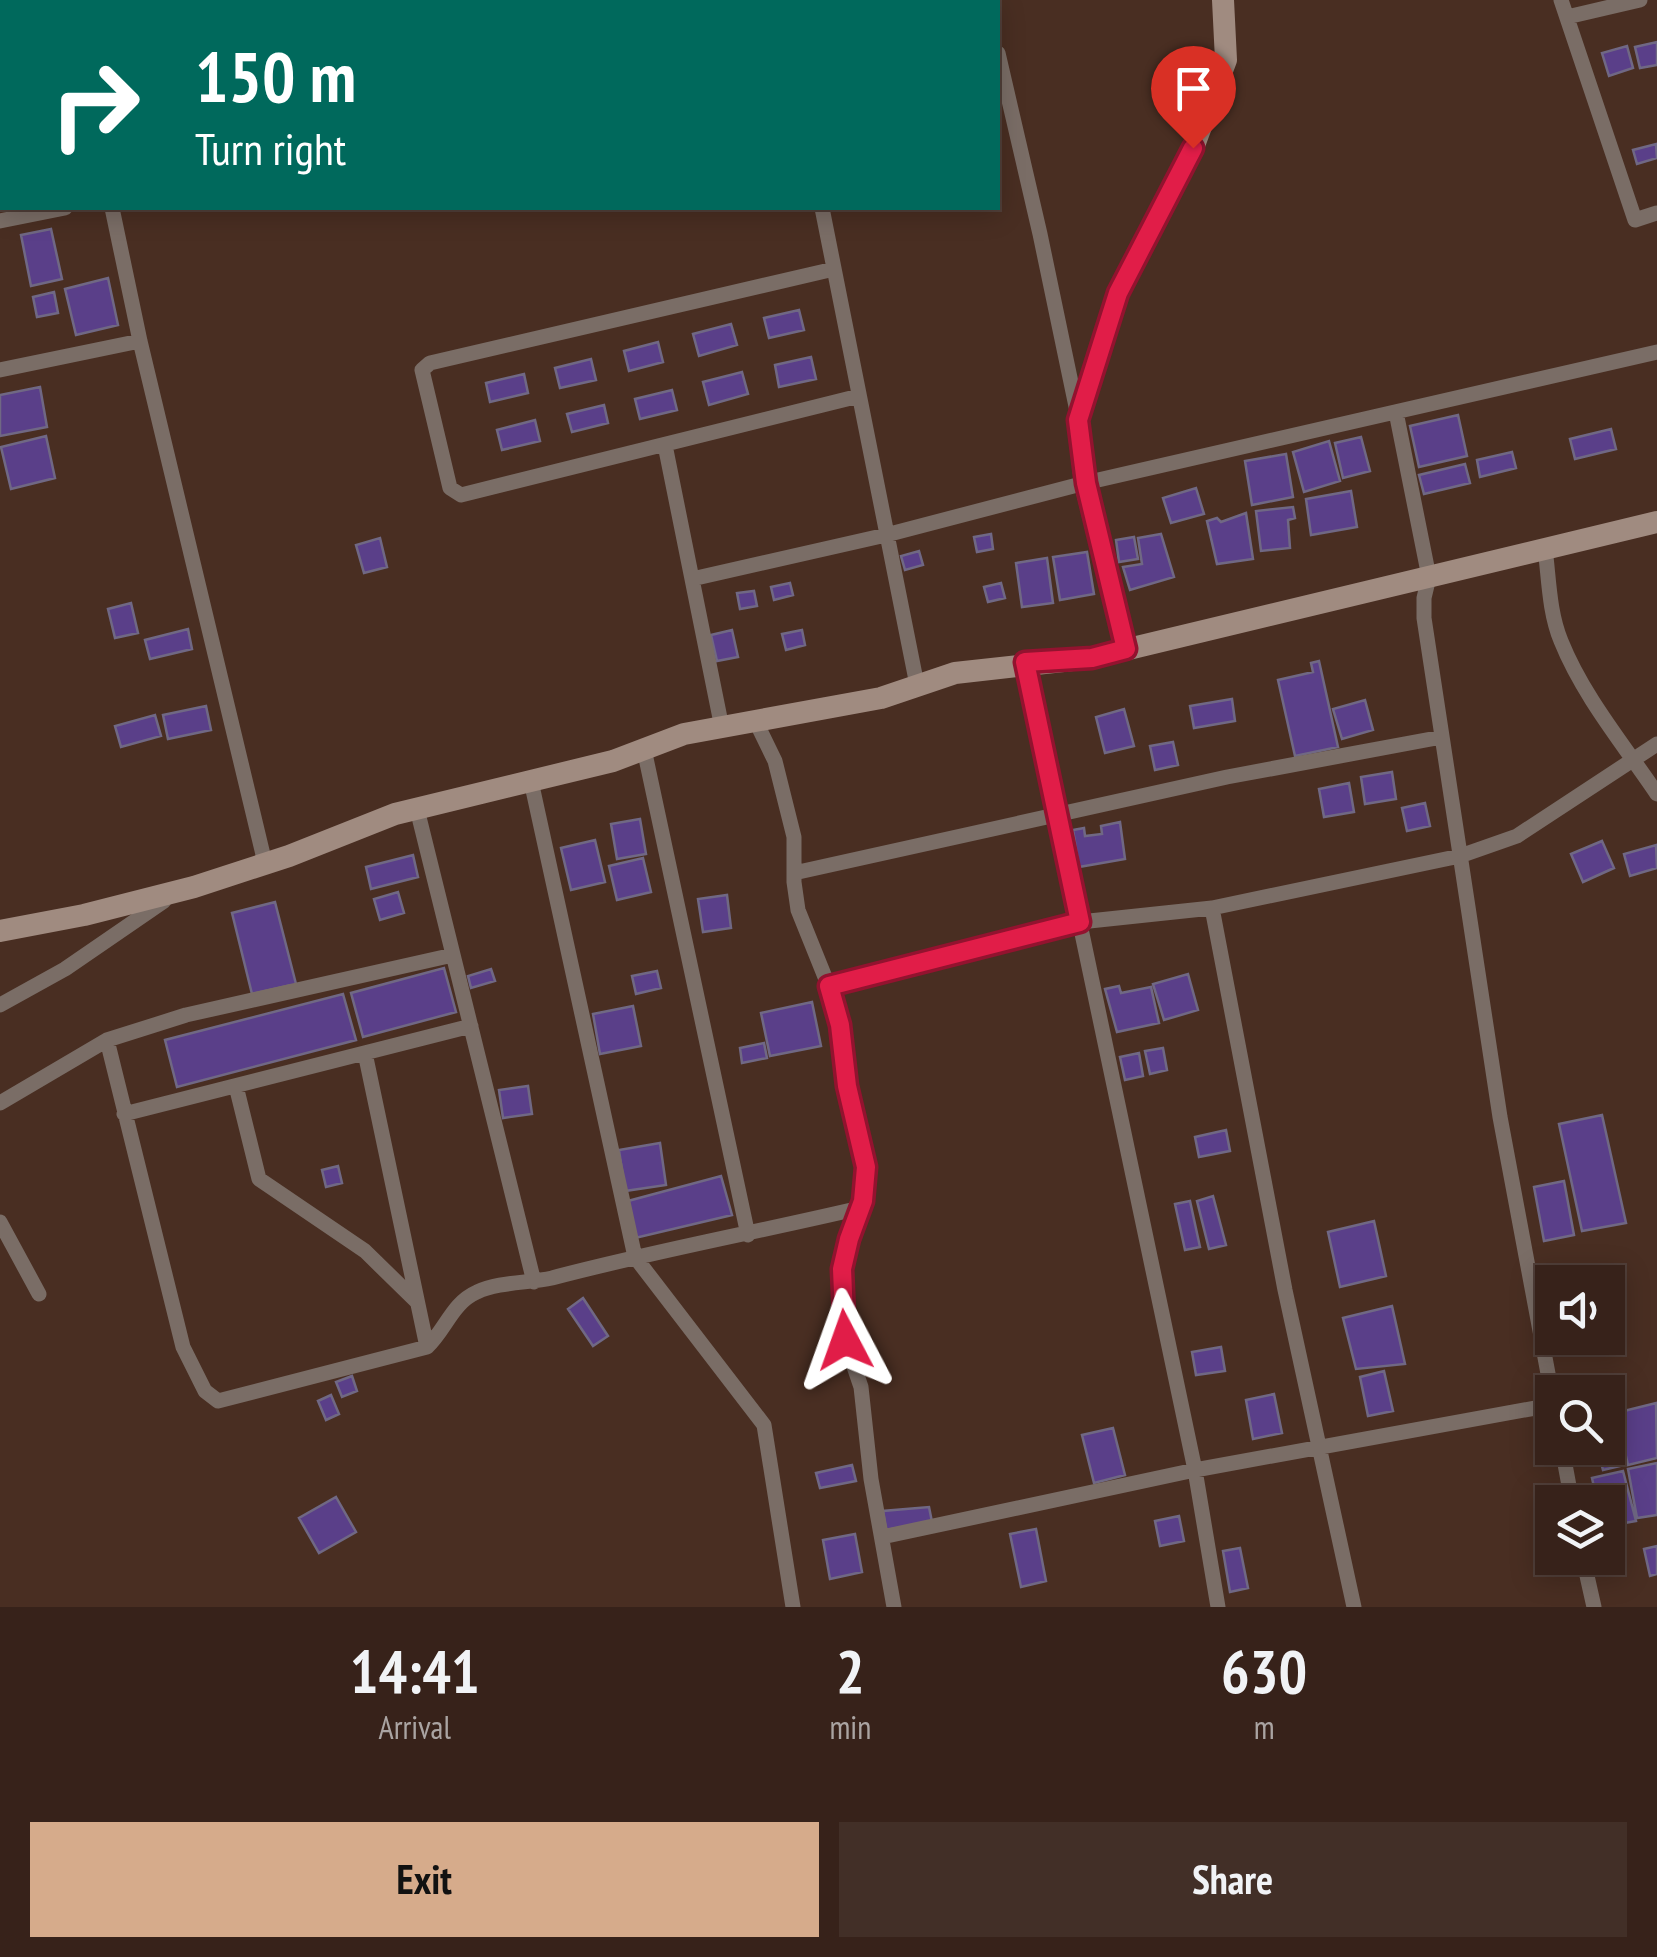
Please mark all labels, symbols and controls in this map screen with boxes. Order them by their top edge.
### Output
text: 150 m [195,31,356,121]
icon: right [30,40,160,170]
pin [1151,46,1236,149]
icon: arrive [1166,61,1221,116]
text: Turn right [195,119,346,177]
map controls [1535,1265,1625,1575]
button: sound [1535,1265,1625,1355]
position arrow [793,1288,897,1392]
button: search [1535,1375,1625,1465]
button: layers [1535,1485,1625,1575]
text: 14:41 [350,1632,480,1710]
text: 2 [836,1632,865,1710]
text: 630 [1221,1632,1307,1710]
text: Arrival [379,1706,451,1748]
text: min [829,1706,871,1748]
text: m [1254,1706,1275,1748]
button: Exit [30,1822,819,1937]
button: Share [839,1822,1627,1937]

